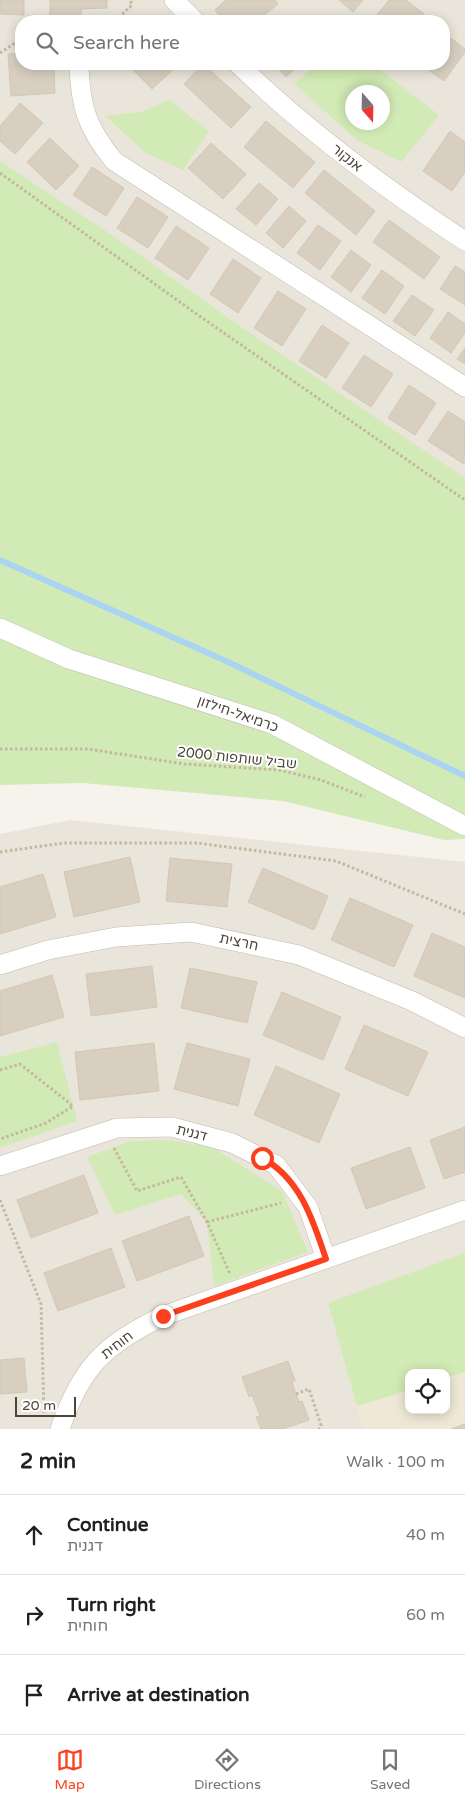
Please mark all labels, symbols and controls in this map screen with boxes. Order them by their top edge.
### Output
search box [15,15,450,70]
icon: search [33,29,61,57]
text: Search here [73,32,180,54]
north arrow [345,85,390,130]
street label: אנקור [328,140,366,176]
street label: כרמיאל-חילזון [195,692,281,736]
street label: שביל שותפות 2000 [176,743,298,773]
street label: חרצית [218,930,260,954]
street label: דגנית [175,1121,209,1145]
route start [251,1147,274,1170]
route end [152,1305,175,1328]
street label: חוחית [98,1327,136,1363]
map controls [405,1369,450,1414]
button: locate [405,1369,450,1414]
scale bar [15,1394,76,1417]
text: 20 m [22,1397,56,1414]
text: 2 min [20,1449,76,1474]
text: Walk · 100 m [346,1452,445,1472]
text: Continue [67,1514,149,1536]
icon: ahead [20,1521,48,1549]
text: 40 m [406,1525,445,1545]
text: דגנית [67,1536,103,1556]
text: Turn right [67,1594,155,1616]
icon: right [20,1601,48,1629]
text: 60 m [406,1605,445,1625]
text: חוחית [67,1616,108,1636]
icon: arrive [20,1681,48,1709]
text: Arrive at destination [67,1684,250,1706]
tab: Map [55,1746,85,1793]
tab: Directions [194,1746,261,1793]
tab: Saved [370,1746,410,1793]

